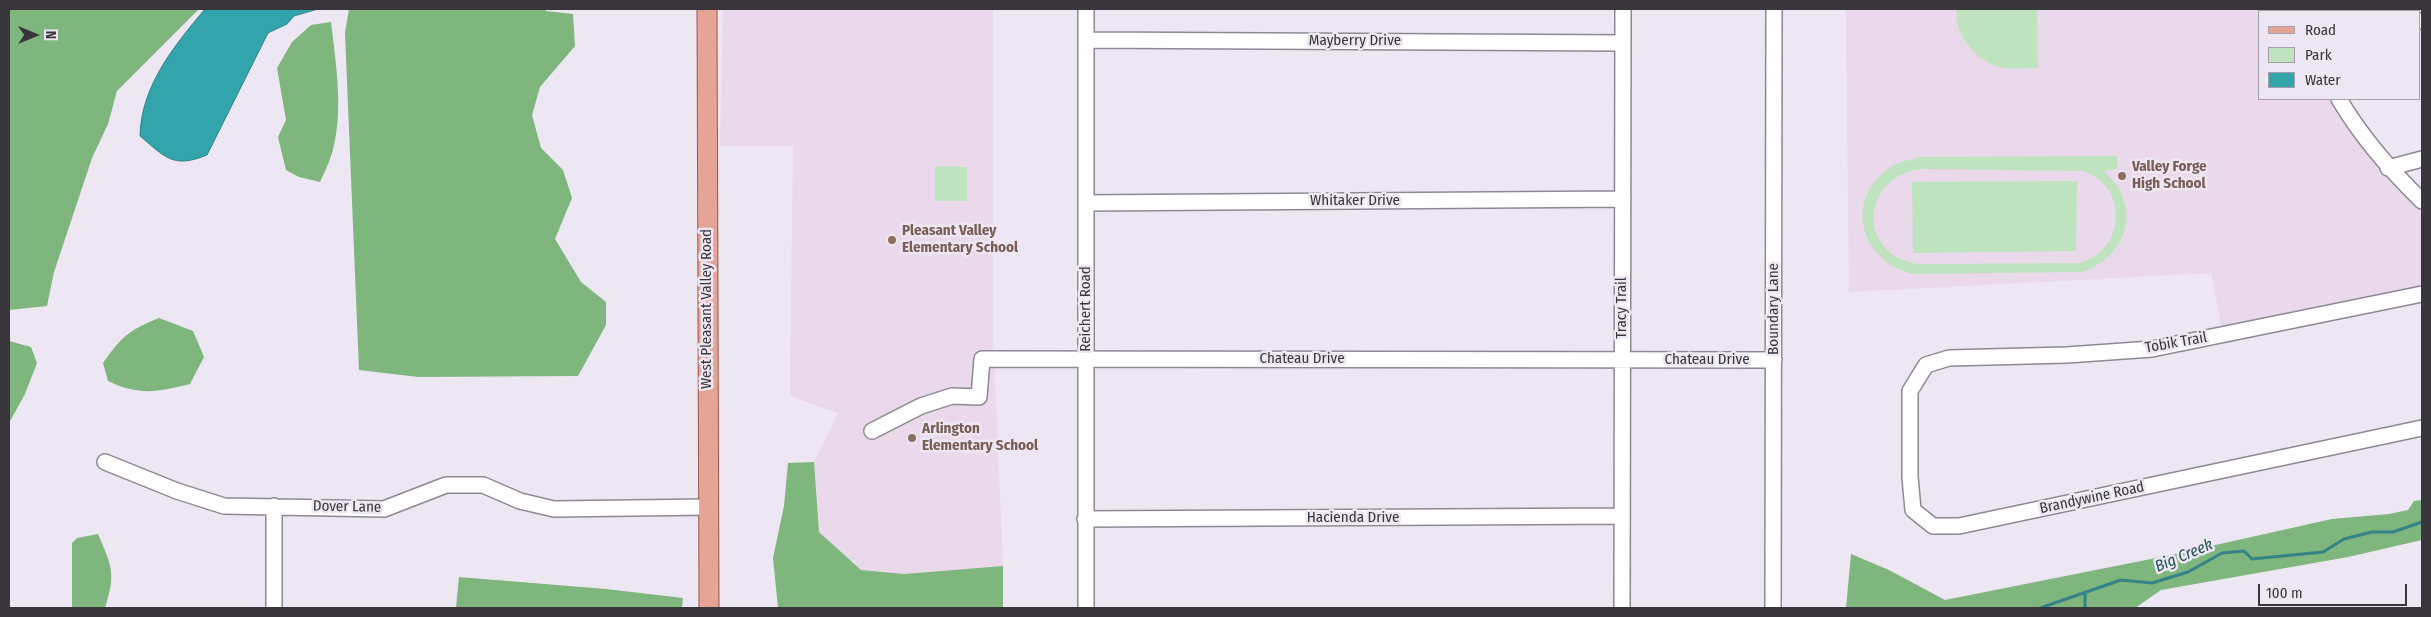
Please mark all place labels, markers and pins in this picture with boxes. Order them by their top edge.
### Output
place label: Valley Forge High School [2132,158,2207,193]
marker: Valley Forge High School [2116,170,2128,182]
place label: Pleasant Valley Elementary School [902,222,1018,257]
marker: Pleasant Valley Elementary School [886,234,898,246]
place label: Arlington Elementary School [922,420,1038,455]
marker: Arlington Elementary School [906,432,918,444]

